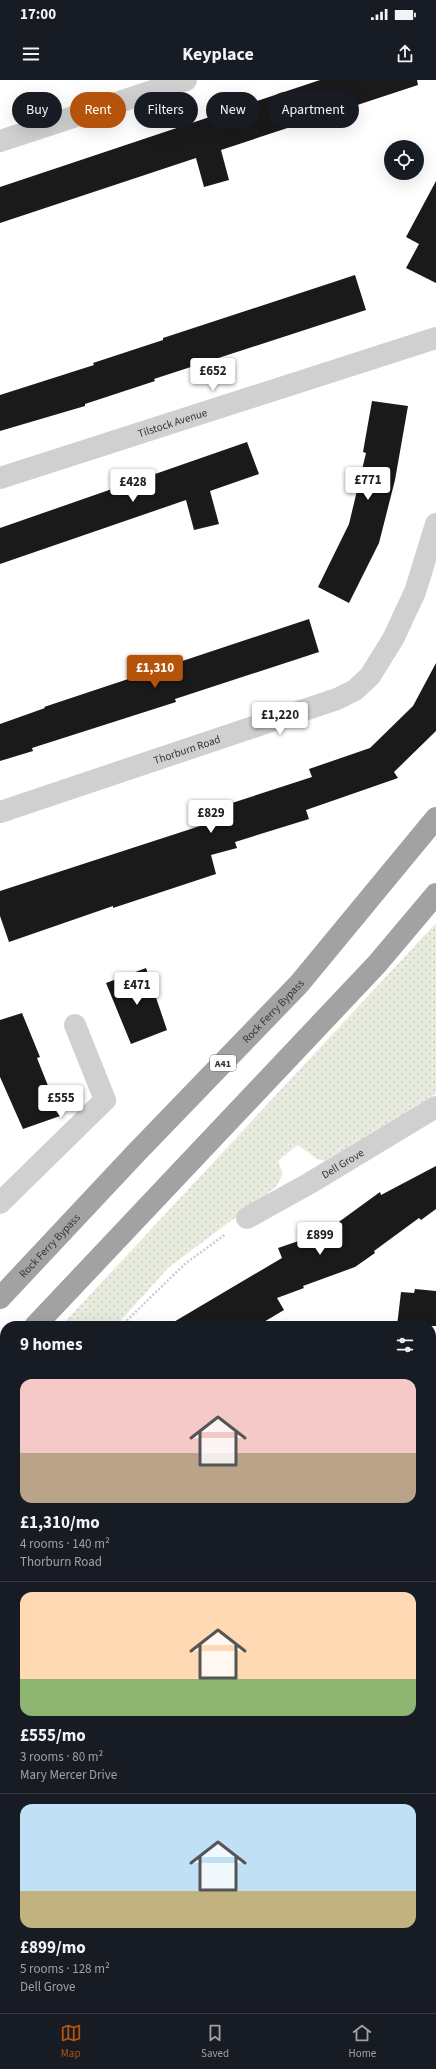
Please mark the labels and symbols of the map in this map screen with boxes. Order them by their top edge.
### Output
pin: £652 [189,358,237,392]
street label: Tilstock Avenue [136,405,210,441]
pin: £771 [344,467,392,501]
pin: £428 [109,469,157,503]
pin: £1,310 [122,655,188,689]
pin: £1,220 [247,702,313,736]
street label: Thorburn Road [152,732,222,768]
pin: £829 [187,800,235,834]
pin: £471 [113,972,161,1006]
street label: Rock Ferry Bypass [239,976,308,1047]
road number: A41 [210,1055,236,1071]
pin: £555 [37,1085,85,1119]
street label: Dell Grove [319,1145,367,1182]
street label: Rock Ferry Bypass [16,1210,84,1281]
pin: £899 [296,1222,344,1256]

